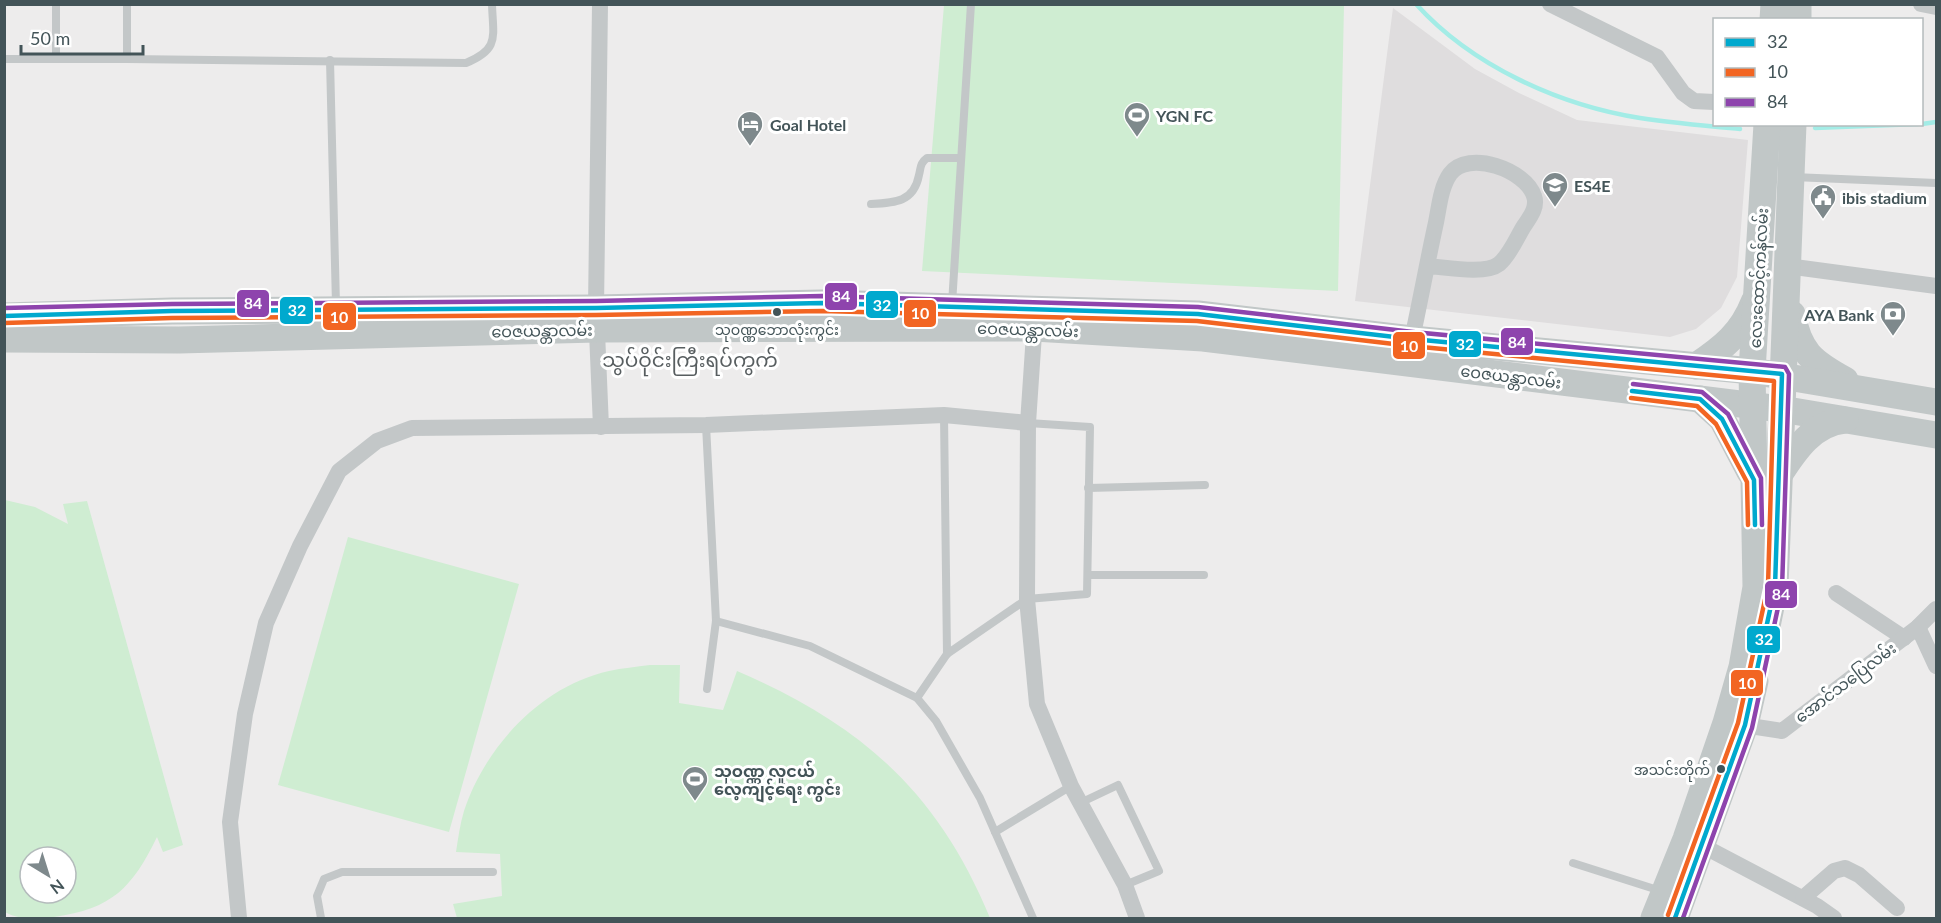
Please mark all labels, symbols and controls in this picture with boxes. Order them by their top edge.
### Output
scale bar [21,18,142,56]
legend [1713,18,1923,126]
text: 50 m [30,27,70,49]
text: 32 [1767,30,1788,52]
text: 10 [1767,60,1788,82]
text: 84 [1767,90,1788,112]
sports icon: YGN FC [1122,100,1152,138]
place label: YGN FC [1155,106,1213,125]
hotel icon: Goal Hotel [735,109,765,147]
place label: Goal Hotel [770,115,846,134]
school or university icon: ES4E [1540,170,1570,208]
place label: ES4E [1574,176,1610,195]
public building icon: ibis stadium [1808,182,1838,220]
place label: ibis stadium [1842,188,1927,207]
street label: လေးထောင့်ကန်လမ်း [1744,207,1776,349]
line badge: 84 [824,282,858,311]
text: 84 [832,286,850,305]
line badge: 84 [236,289,270,318]
line badge: 32 [865,290,899,319]
text: 84 [244,293,262,312]
text: 32 [873,295,891,314]
line badge: 32 [279,296,314,325]
line badge: 10 [903,299,937,328]
bank icon: AYA Bank [1878,299,1908,337]
text: 32 [288,300,306,319]
line badge: 10 [322,302,357,331]
text: 10 [911,303,929,322]
place label: AYA Bank [1803,305,1874,324]
marker: သုဝဏ္ဏဘောလုံးကွင်း [771,306,783,318]
text: 10 [330,307,348,326]
street label: ဝေဇယန္တာလမ်း [977,317,1079,345]
street label: ဝေဇယန္တာလမ်း [491,319,593,345]
place label: သုဝဏ္ဏဘောလုံးကွင်း [715,320,839,342]
line badge: 84 [1500,327,1534,356]
line badge: 32 [1448,330,1482,358]
line badge: 10 [1392,331,1426,360]
text: 84 [1508,332,1526,351]
text: 32 [1456,334,1474,353]
text: 10 [1400,336,1418,355]
district label: သွပ်ဝိုင်းကြီးရပ်ကွက် [602,346,778,377]
street label: ဝေဇယန္တာလမ်း [1459,359,1563,397]
line badge: 84 [1764,580,1798,609]
text: 84 [1772,584,1790,603]
line badge: 32 [1746,625,1781,654]
text: 32 [1755,629,1773,648]
street label: အောင်သပြေလမ်း [1790,637,1902,730]
line badge: 10 [1730,669,1764,697]
text: 10 [1738,673,1756,692]
place label: သုဝဏ္ဏ လူငယ် လေ့ကျင့်ရေး ကွင်း [714,760,841,803]
place label: အသင်းတိုက် [1634,760,1710,782]
marker: အသင်းတိုက် [1715,763,1727,775]
sports icon: သုဝဏ္ဏ လူငယ် လေ့ကျင့်ရေး ကွင်း [680,764,710,802]
north arrow [18,845,78,905]
text: N [47,876,68,898]

